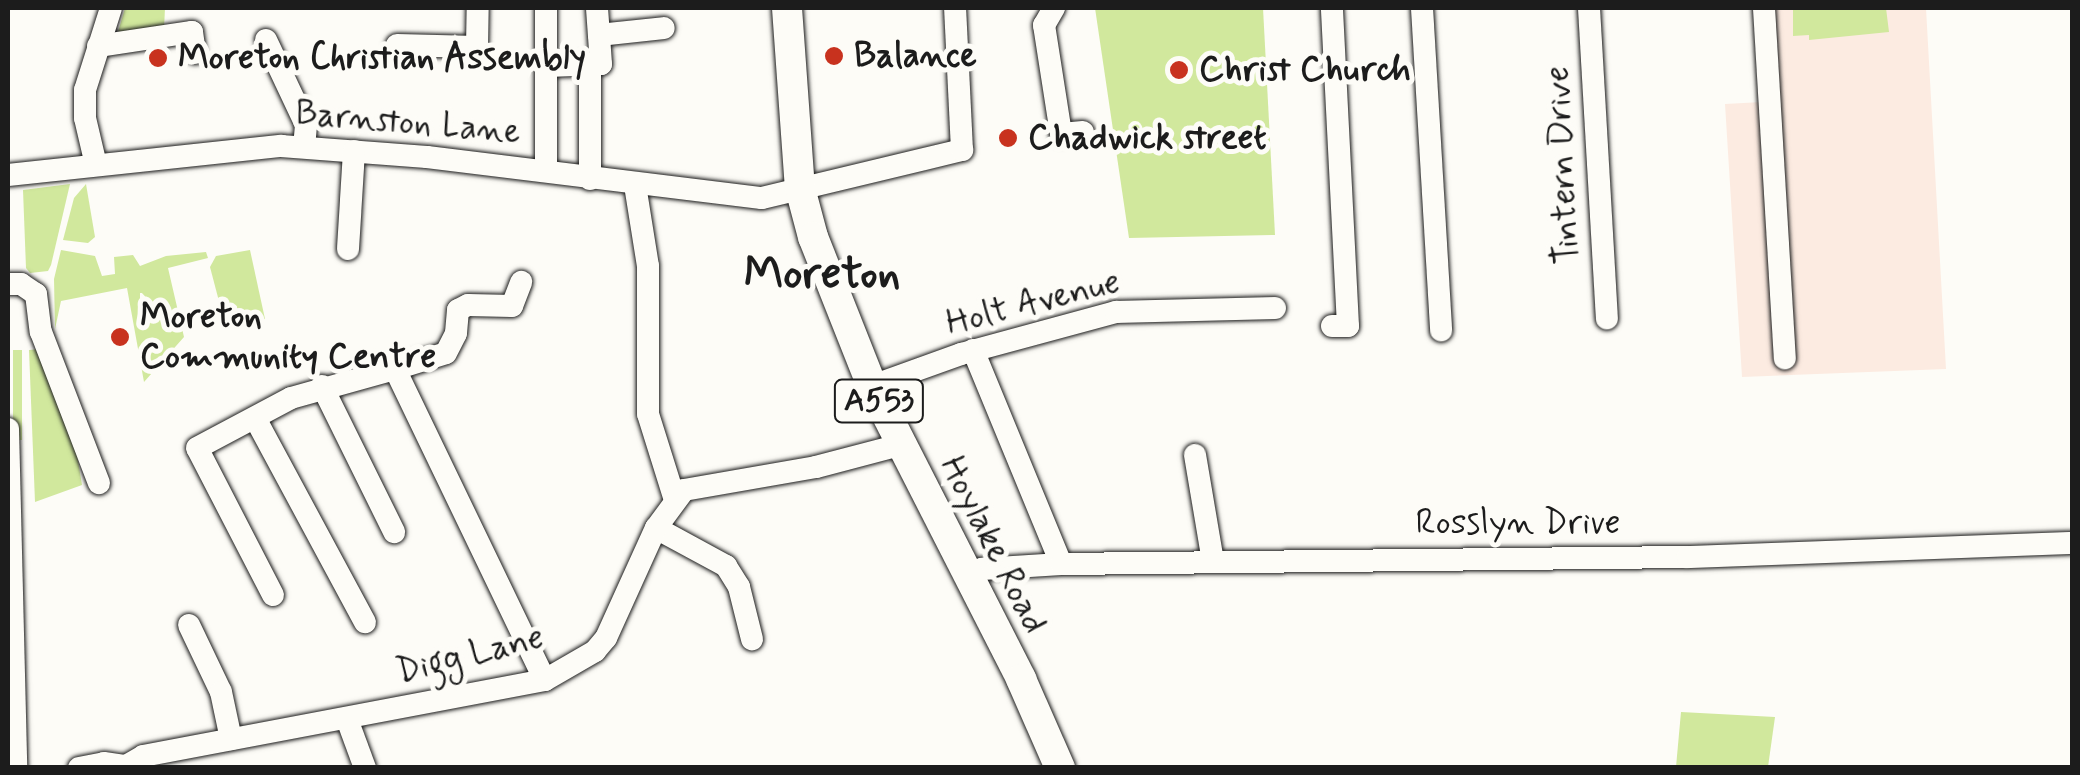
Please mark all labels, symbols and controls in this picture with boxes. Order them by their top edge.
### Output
place label: Balance [854,35,977,77]
place label: Moreton Christian Assembly [178,37,602,79]
marker: Balance [823,45,845,67]
marker: Moreton Christian Assembly [147,47,169,69]
place label: Christ Church [1199,49,1411,91]
marker: Christ Church [1168,59,1190,81]
street label: Tintern Drive [1537,66,1589,264]
street label: Barnston Lane [296,92,520,154]
place label: Chadwick street [1028,117,1267,159]
marker: Chadwick street [997,127,1019,149]
district label: Moreton [744,248,900,302]
street label: Holt Avenue [940,261,1126,345]
place label: Moreton Community Centre [140,296,436,378]
marker: Moreton Community Centre [109,326,131,348]
road number: A553 [832,374,926,428]
street label: Hoylake Road [930,449,1056,641]
street label: Rosslyn Drive [1415,502,1621,544]
street label: Digg Lane [392,616,548,694]

